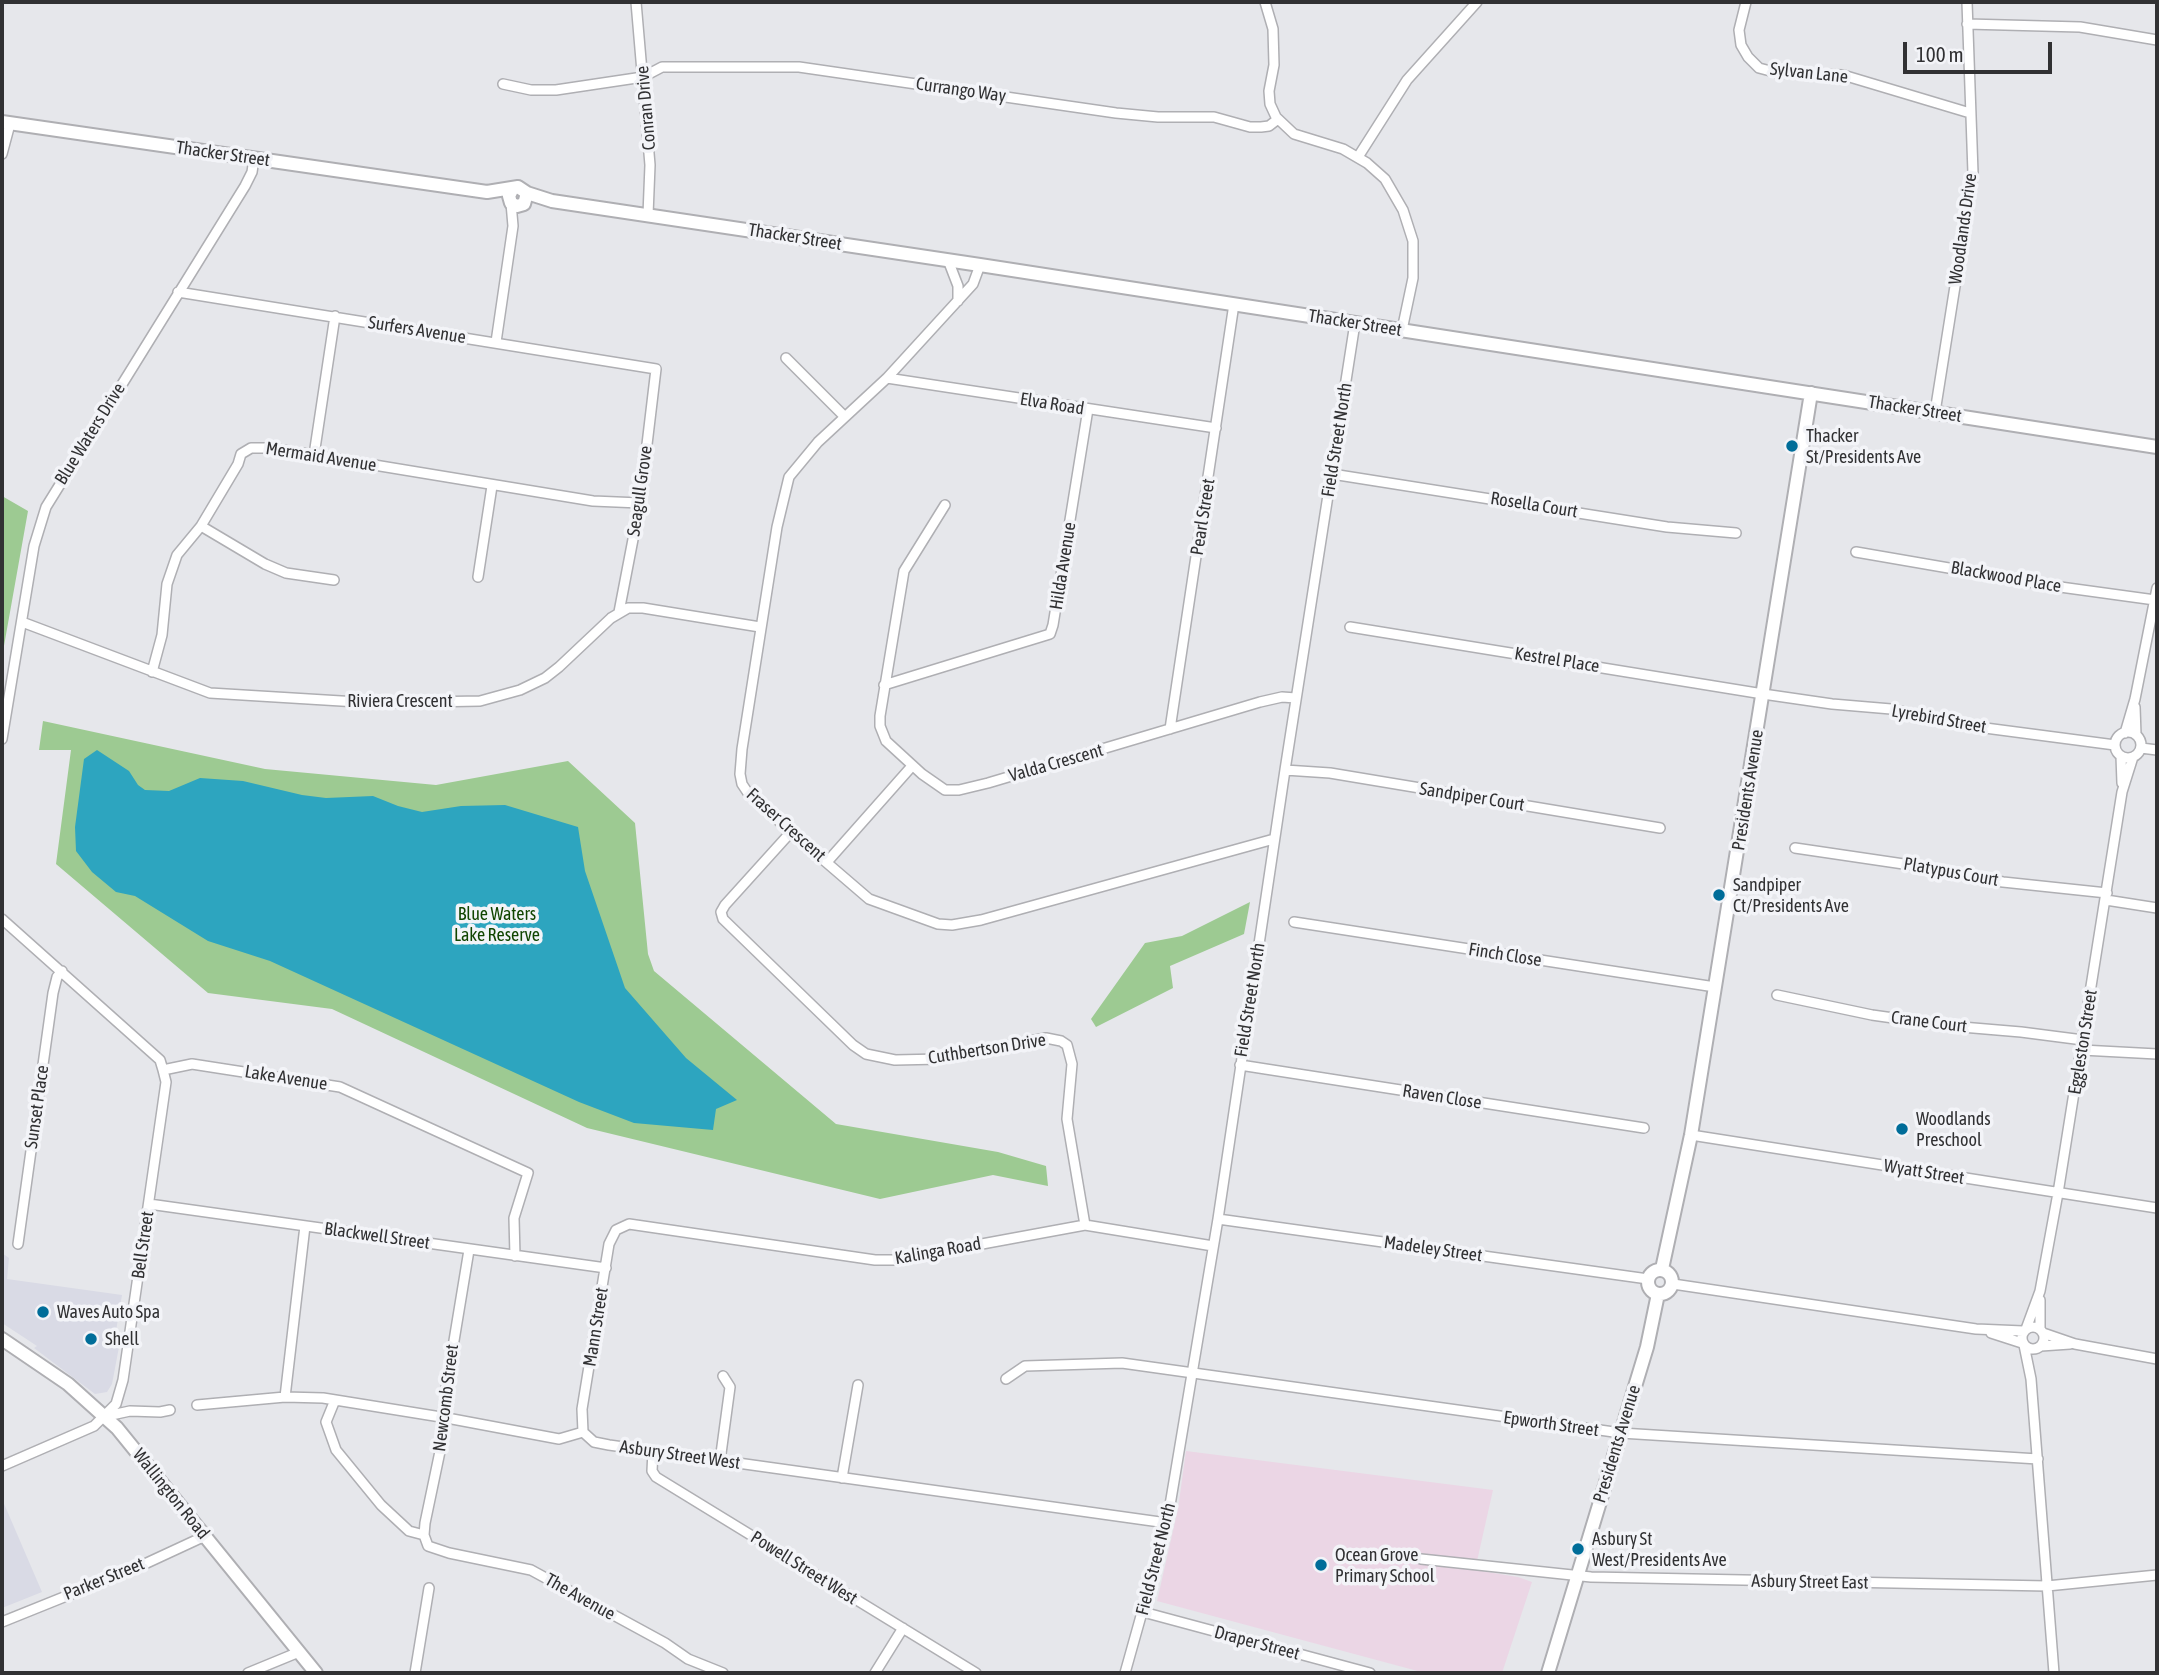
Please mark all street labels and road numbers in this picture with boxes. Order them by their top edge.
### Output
street label: Sylvan Lane [1769,58,1849,88]
street label: Conran Drive [632,65,660,151]
street label: Currango Way [915,73,1007,107]
street label: Thacker Street [175,137,271,171]
street label: Woodlands Drive [1945,172,1981,286]
street label: Thacker Street [747,219,843,255]
street label: Thacker Street [1307,305,1403,341]
street label: Surfers Avenue [367,312,467,348]
street label: Blue Waters Drive [50,379,130,489]
street label: Field Street North [1317,381,1357,499]
street label: Elva Road [1018,388,1086,420]
street label: Thacker Street [1867,391,1963,427]
street label: Mermaid Avenue [264,438,378,476]
street label: Seagull Grove [623,444,657,538]
street label: Pearl Street [1186,477,1220,557]
street label: Rosella Court [1489,487,1579,523]
street label: Hilda Avenue [1045,521,1081,611]
street label: Blackwood Place [1949,557,2063,597]
street label: Kestrel Place [1513,643,1601,677]
street label: Riviera Crescent [347,690,453,712]
street label: Lyrebird Street [1890,700,1988,738]
street label: Presidents Avenue [1728,728,1768,852]
street label: Valda Crescent [1006,739,1106,787]
street label: Sandpiper Court [1418,778,1526,816]
street label: Fraser Crescent [742,784,830,866]
street label: Platypus Court [1902,853,2000,891]
street label: Finch Close [1467,939,1543,971]
street label: Field Street North [1230,941,1270,1059]
street label: Eggleston Street [2064,988,2102,1096]
street label: Crane Court [1890,1007,1968,1037]
street label: Cuthbertson Drive [927,1029,1047,1069]
street label: Lake Avenue [243,1061,329,1095]
street label: Sunset Place [20,1064,54,1150]
street label: Raven Close [1401,1080,1483,1114]
street label: Wyatt Street [1882,1155,1966,1189]
street label: Bell Street [128,1210,158,1280]
street label: Blackwell Street [323,1218,431,1254]
street label: Madeley Street [1382,1231,1484,1267]
street label: Kalinga Road [893,1233,983,1269]
street label: Mann Street [579,1286,613,1368]
street label: Newcomb Street [429,1343,463,1453]
street label: Presidents Avenue [1589,1382,1645,1506]
street label: Epworth Street [1502,1407,1600,1441]
street label: Asbury Street West [618,1436,742,1474]
street label: Wallington Road [128,1444,214,1544]
street label: Field Street North [1132,1500,1180,1618]
street label: Powell Street West [747,1527,861,1609]
street label: Parker Street [60,1553,148,1605]
street label: The Avenue [541,1569,619,1625]
street label: Asbury Street East [1751,1570,1869,1594]
street label: Draper Street [1212,1621,1302,1665]

